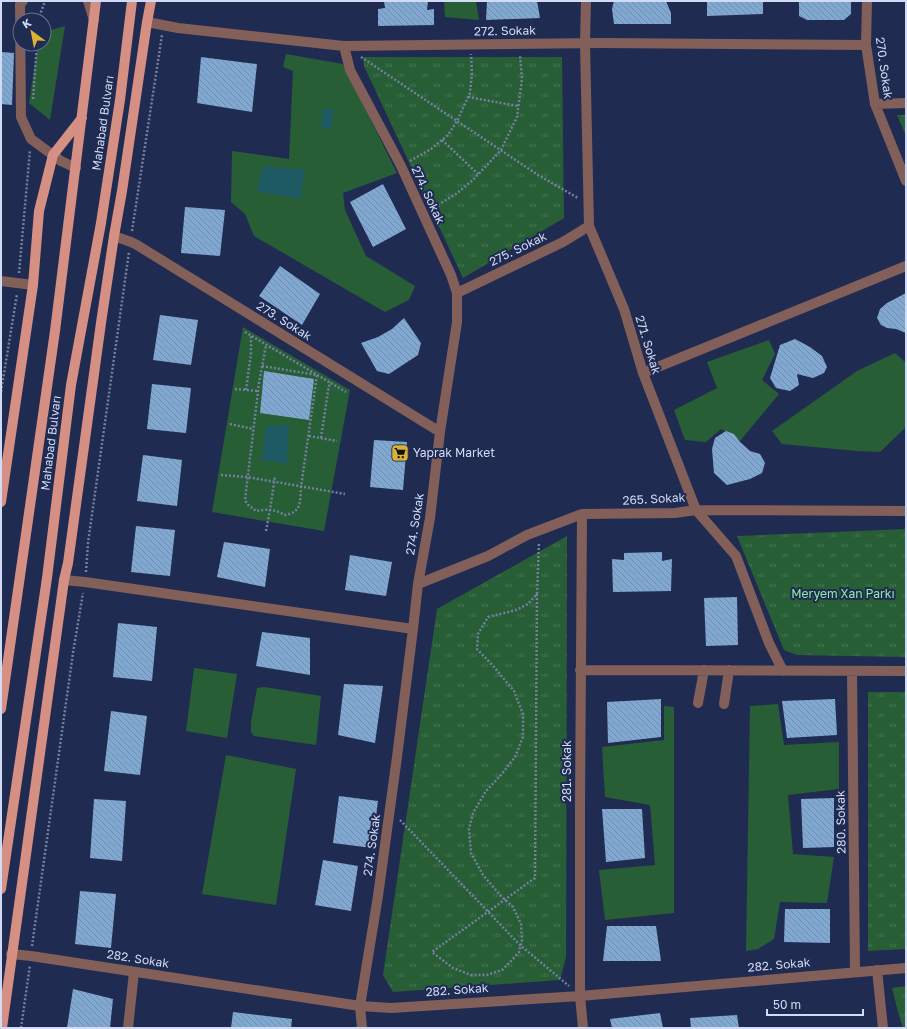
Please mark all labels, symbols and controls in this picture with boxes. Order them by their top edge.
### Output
north arrow [12,12,52,52]
text: K [20,15,33,31]
street label: 272. Sokak [474,22,536,39]
street label: 270. Sokak [873,36,896,100]
street label: Mahabad Bulvarı [88,74,117,171]
street label: 274. Sokak [408,163,449,226]
street label: 275. Sokak [487,228,549,269]
street label: 273. Sokak [254,298,315,343]
street label: 271. Sokak [632,314,665,376]
street label: Mahabad Bulvarı [37,395,64,491]
supermarket icon: Yaprak Market [390,443,410,463]
place label: Yaprak Market [413,445,495,460]
street label: 265. Sokak [622,489,686,508]
street label: 274. Sokak [402,492,427,556]
park label: Meryem Xan Parkı [791,586,895,601]
street label: 281. Sokak [559,740,574,802]
street label: 280. Sokak [832,790,849,854]
street label: 274. Sokak [360,813,383,877]
street label: 282. Sokak [106,946,171,971]
street label: 282. Sokak [747,954,811,975]
street label: 282. Sokak [425,980,489,999]
scale bar [767,991,863,1017]
text: 50 m [773,997,801,1012]

